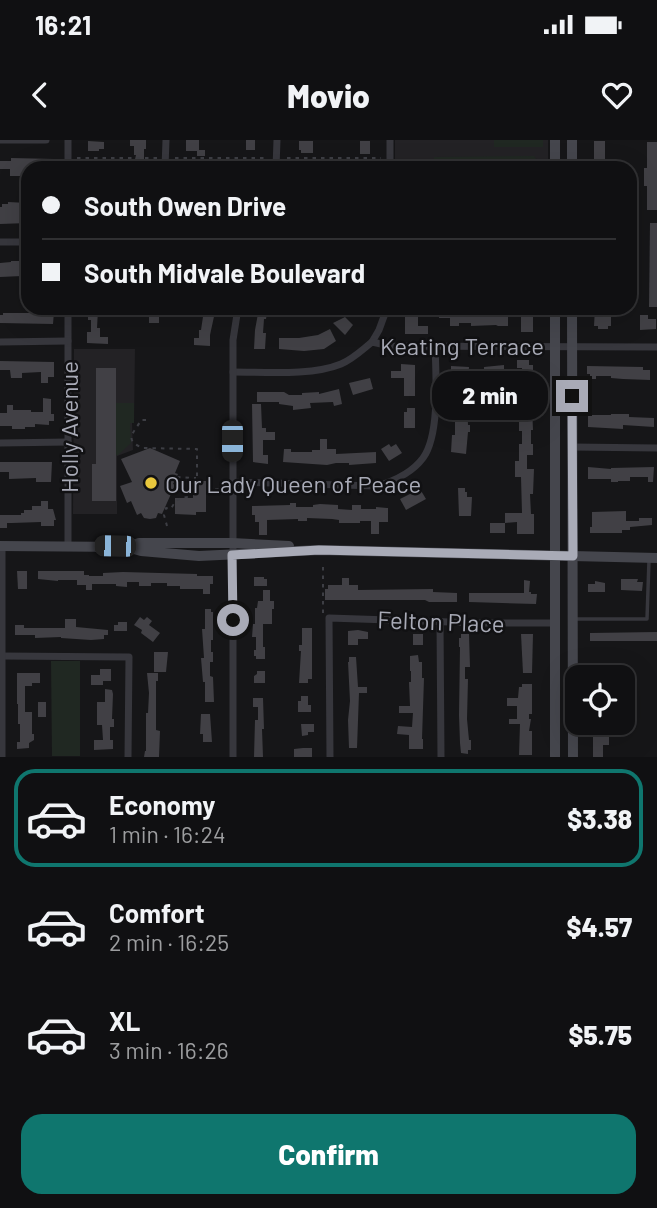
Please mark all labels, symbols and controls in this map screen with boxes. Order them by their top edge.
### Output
text: 16:21 [35,9,91,40]
icon: back [21,76,59,114]
text: Movio [287,76,370,114]
icon: heart [598,76,636,114]
text: South Owen Drive [84,190,286,221]
text: South Midvale Boulevard [84,257,365,288]
street label: Keating Terrace [380,331,544,360]
street label: Holly Avenue [54,361,83,493]
callout: 2 min [432,372,548,420]
route end [556,380,588,412]
text: 2 min [462,381,518,409]
car [222,420,243,462]
place label: Our Lady Queen of Peace [165,469,421,498]
marker: Our Lady Queen of Peace [143,475,159,491]
car [94,535,137,557]
route start [217,604,249,636]
street label: Felton Place [377,604,505,638]
map controls [565,665,635,735]
button: locate [565,665,635,735]
icon: car [25,787,88,850]
text: Economy [109,789,215,820]
text: $3.38 [567,803,632,834]
text: 1 min · 16:24 [109,820,226,848]
icon: car [25,895,88,958]
text: Comfort [109,897,205,928]
text: $4.57 [567,911,632,942]
text: 2 min · 16:25 [109,928,229,956]
icon: car [25,1003,88,1066]
text: XL [109,1005,140,1036]
text: $5.75 [569,1019,632,1050]
text: 3 min · 16:26 [109,1036,229,1064]
button: Confirm [21,1114,636,1194]

